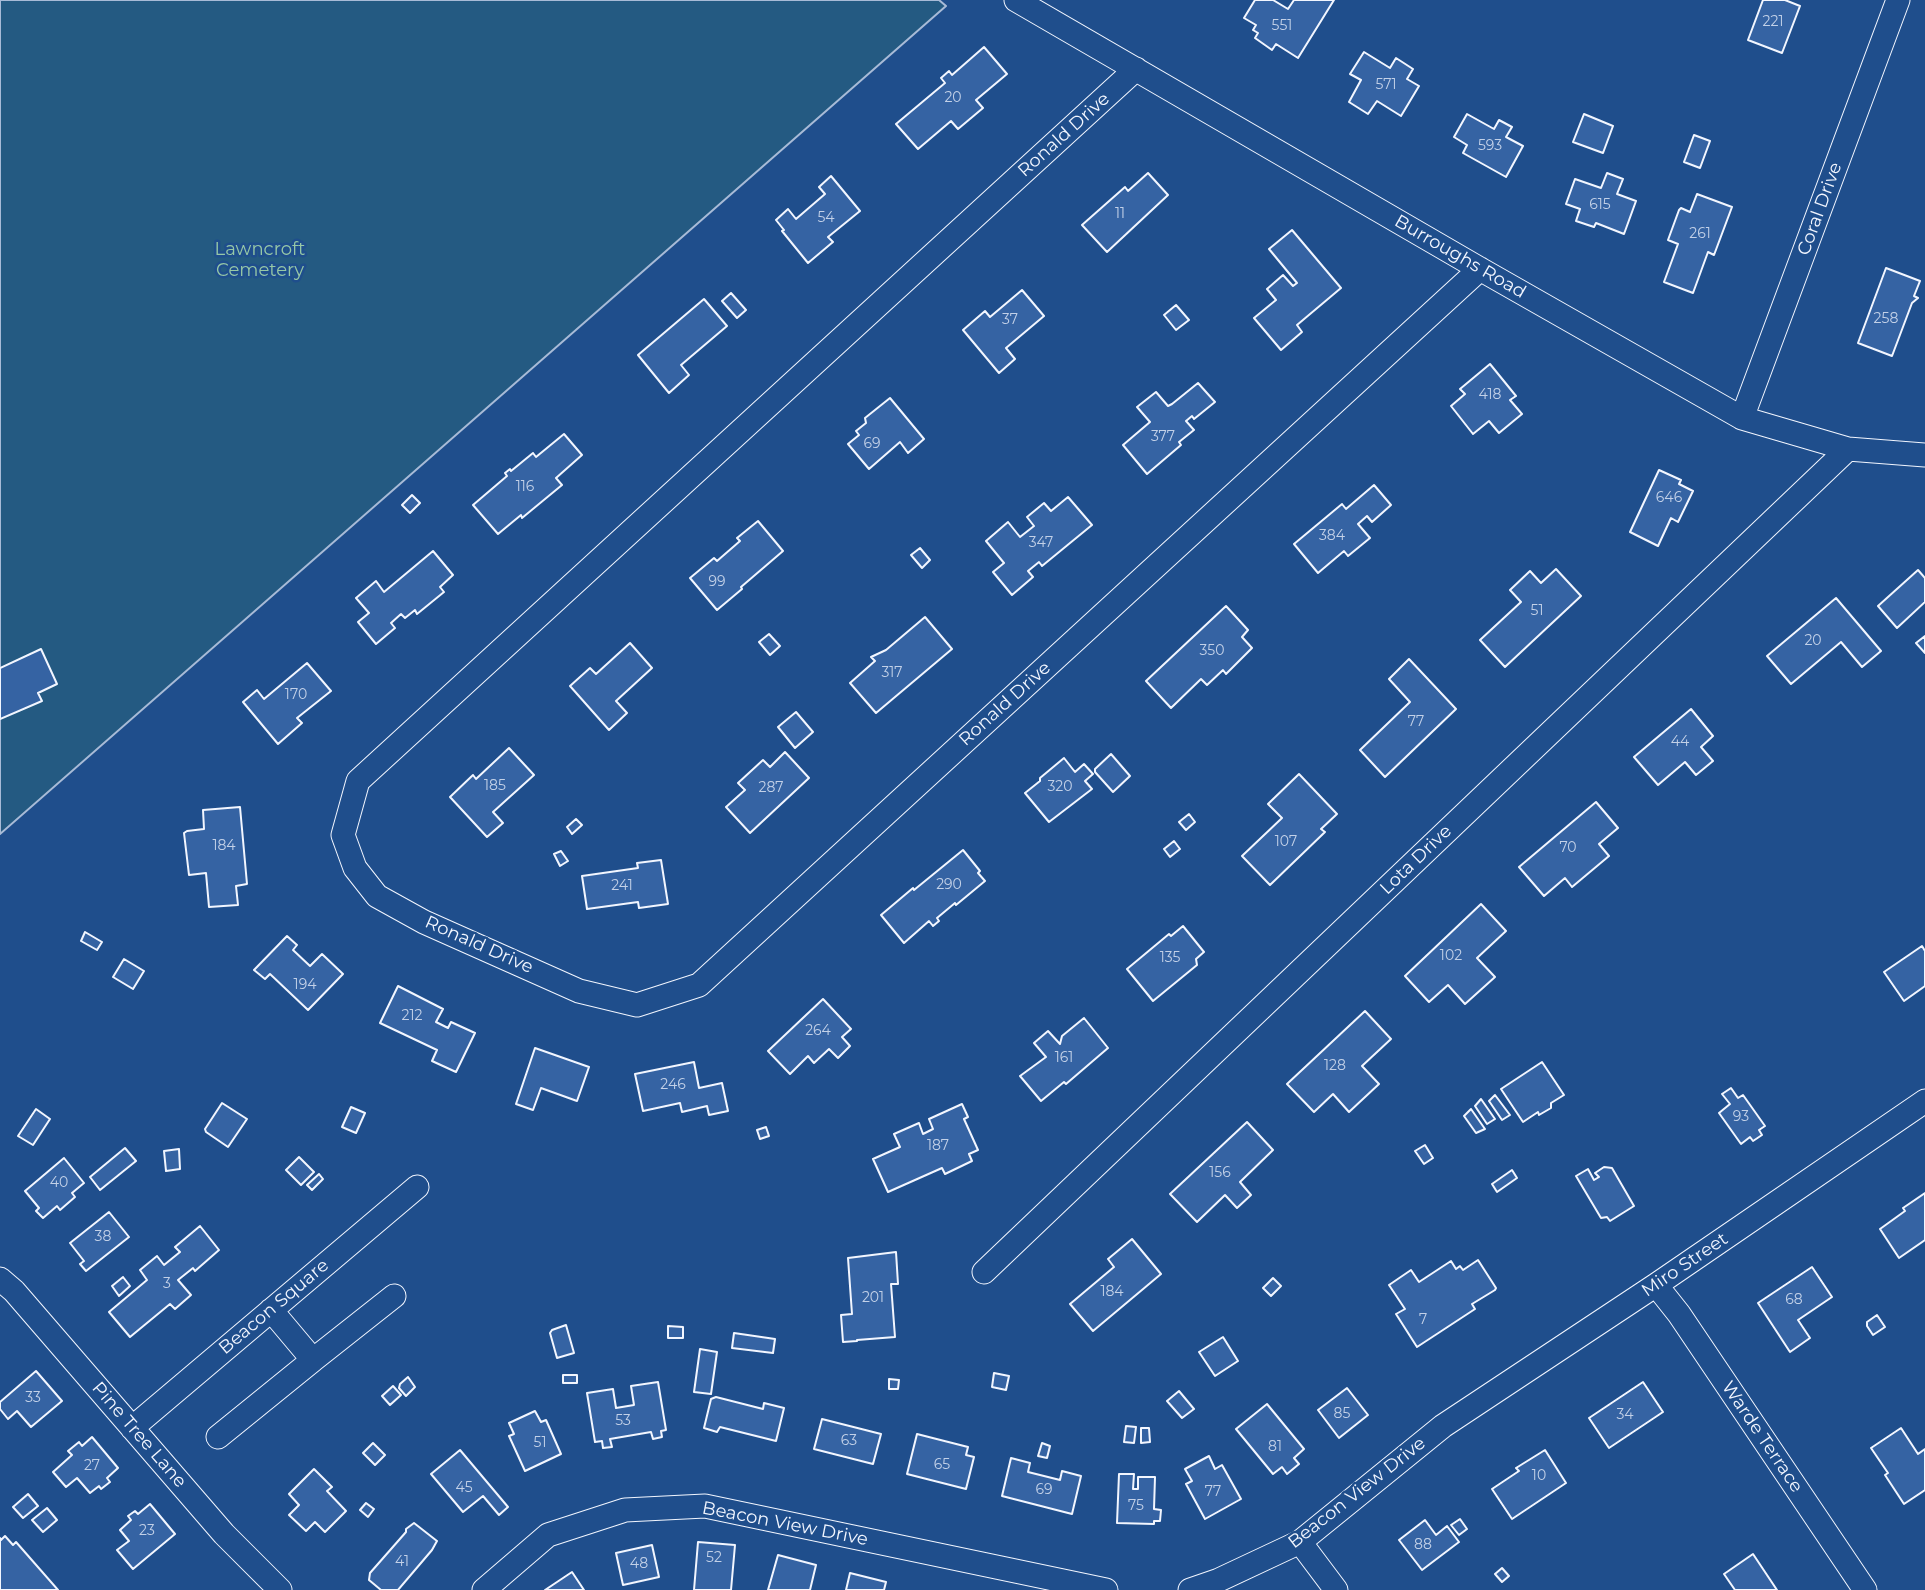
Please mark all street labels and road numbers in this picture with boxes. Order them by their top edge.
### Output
street label: Ronald Drive [1014,88,1114,182]
street label: Coral Drive [1793,160,1847,258]
street label: Burroughs Road [1390,211,1530,303]
street label: Ronald Drive [955,657,1055,751]
street label: Lota Drive [1376,821,1456,899]
street label: Ronald Drive [422,912,536,978]
street label: Miro Street [1638,1228,1732,1302]
street label: Beacon Square [215,1255,333,1359]
street label: Warde Terrace [1717,1377,1807,1497]
street label: Pine Tree Lane [87,1378,191,1492]
street label: Beacon View Drive [1284,1433,1430,1553]
street label: Beacon View Drive [700,1497,870,1551]

